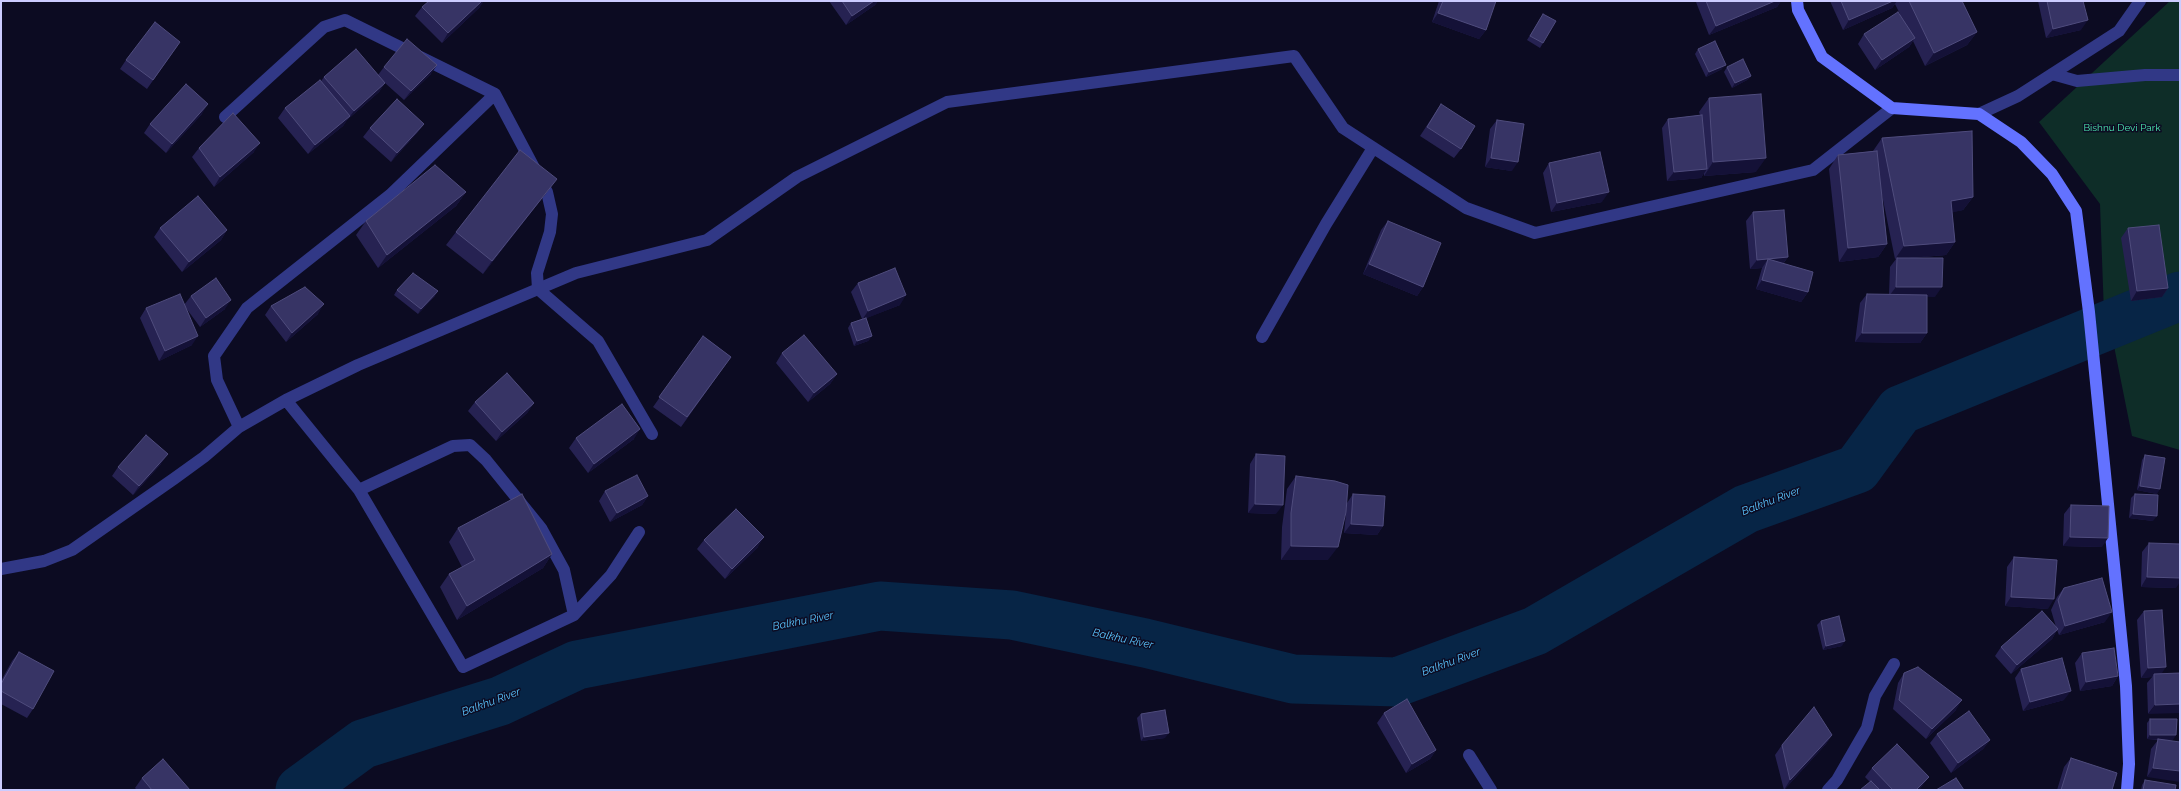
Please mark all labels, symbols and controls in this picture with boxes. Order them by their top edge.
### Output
park label: Bishnu Devi Park [2083,122,2161,134]
water label: Balkhu River [1740,484,1802,518]
water label: Balkhu River [771,609,835,633]
water label: Balkhu River [1091,626,1155,652]
water label: Balkhu River [1420,645,1482,679]
water label: Balkhu River [460,685,522,719]

